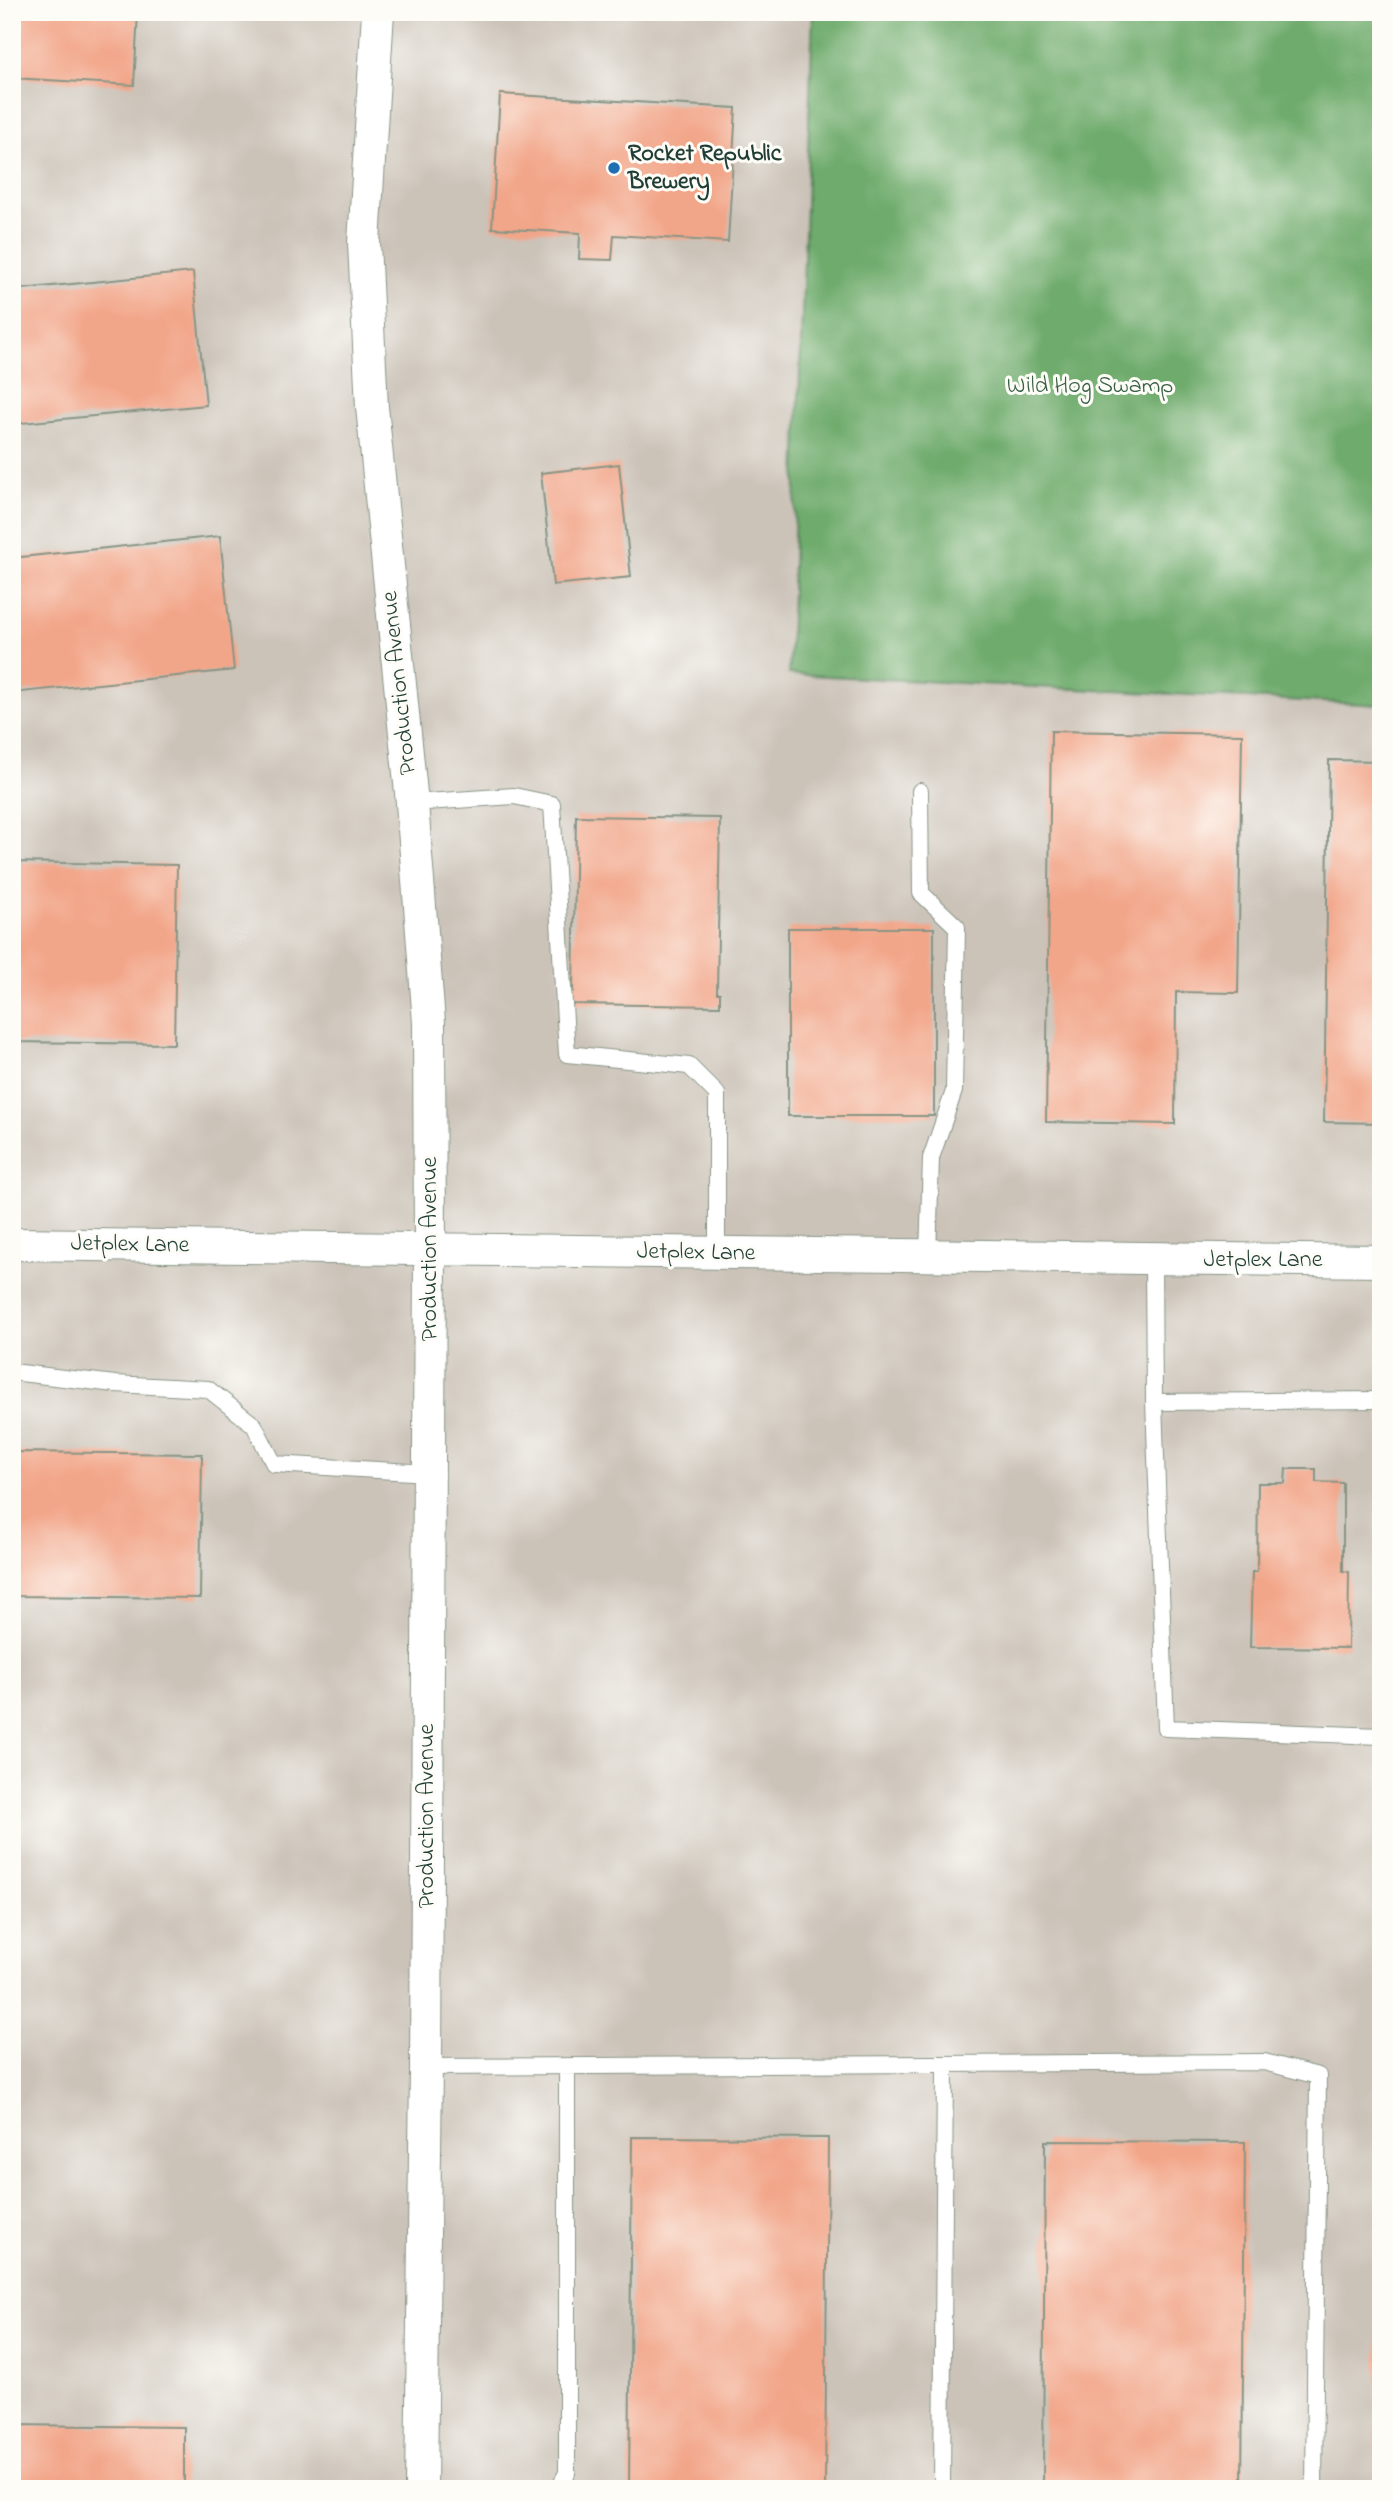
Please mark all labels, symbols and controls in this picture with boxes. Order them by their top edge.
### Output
place label: Rocket Republic Brewery [627,137,783,201]
marker: Rocket Republic Brewery [606,160,622,176]
park label: Wild Hog Swamp [1007,369,1173,404]
street label: Production Avenue [373,589,427,777]
street label: Production Avenue [413,1156,448,1341]
street label: Jetplex Lane [70,1226,190,1264]
street label: Jetplex Lane [636,1234,756,1272]
street label: Jetplex Lane [1204,1243,1323,1278]
street label: Production Avenue [410,1723,445,1908]

